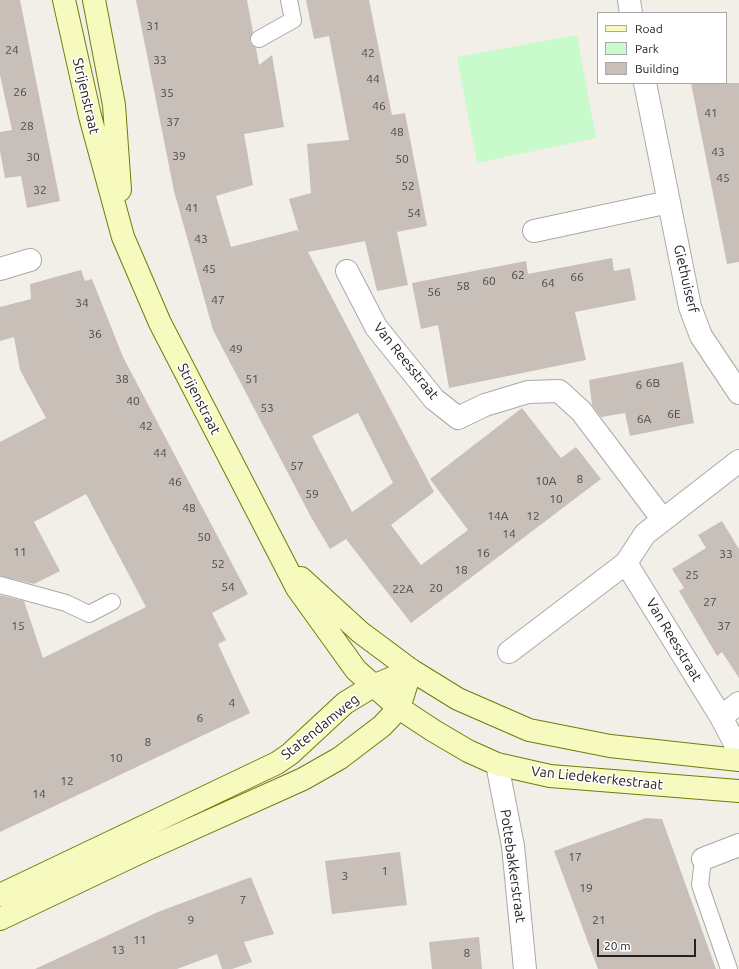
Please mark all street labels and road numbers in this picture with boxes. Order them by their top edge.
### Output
street label: Strijenstraat [69,56,103,136]
street label: Giethuiserf [670,243,702,315]
street label: Van Reesstraat [370,319,442,403]
street label: Strijenstraat [174,361,224,437]
street label: Van Reesstraat [643,595,705,685]
street label: Statendamweg [278,690,362,764]
street label: Van Liedekerkestraat [530,763,664,793]
street label: Pottebakkerstraat [497,808,529,924]

